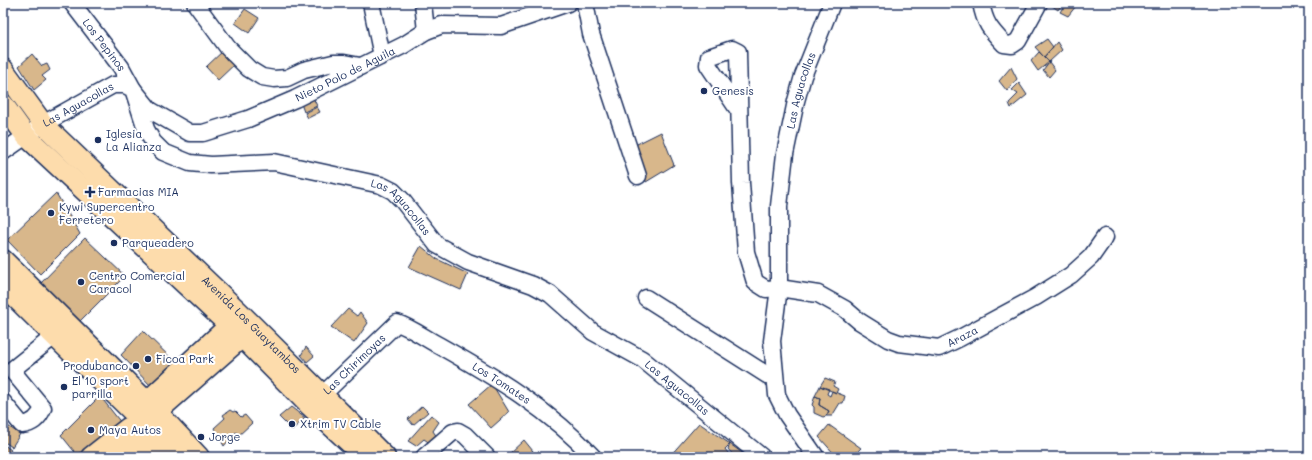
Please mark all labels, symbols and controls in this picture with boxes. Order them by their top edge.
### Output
street label: Los Pepinos [80,15,130,74]
street label: Nieto Polo de Aguila [292,43,398,105]
street label: Las Aguacollas [782,50,819,130]
street label: Las Aguacollas [40,78,116,130]
place label: Genesis [712,83,754,98]
marker: Genesis [699,86,709,96]
place label: Iglesia La Alianza [106,126,162,154]
marker: Iglesia La Alianza [93,135,103,145]
street label: Las Aguacollas [370,175,435,238]
place label: Farmacias MIA [98,184,179,199]
marker: Farmacias MIA [85,187,95,197]
place label: Kywi Supercentro Ferretero [59,199,155,227]
marker: Kywi Supercentro Ferretero [46,208,56,218]
place label: Parqueadero [122,235,194,250]
marker: Parqueadero [109,238,119,248]
place label: Centro Comercial Caracol [89,268,185,296]
street label: Avenida Los Guaytambos [199,272,304,376]
marker: Centro Comercial Caracol [76,277,86,287]
street label: Araza [944,322,980,350]
street label: Las Chirimoyas [320,330,388,397]
place label: Ficoa Park [156,351,214,366]
marker: Ficoa Park [143,354,153,364]
street label: Las Aguacollas [642,356,713,418]
place label: Produbanco [63,358,128,373]
street label: Los Tomates [470,358,534,407]
marker: Produbanco [131,361,141,371]
place label: El 10 sport parrilla [72,373,129,401]
marker: El 10 sport parrilla [59,382,69,392]
place label: Xtrim TV Cable [300,416,382,431]
marker: Xtrim TV Cable [287,419,297,429]
place label: Maya Autos [99,422,161,437]
marker: Maya Autos [86,425,96,435]
place label: Jorge [209,429,240,444]
marker: Jorge [196,432,206,442]

